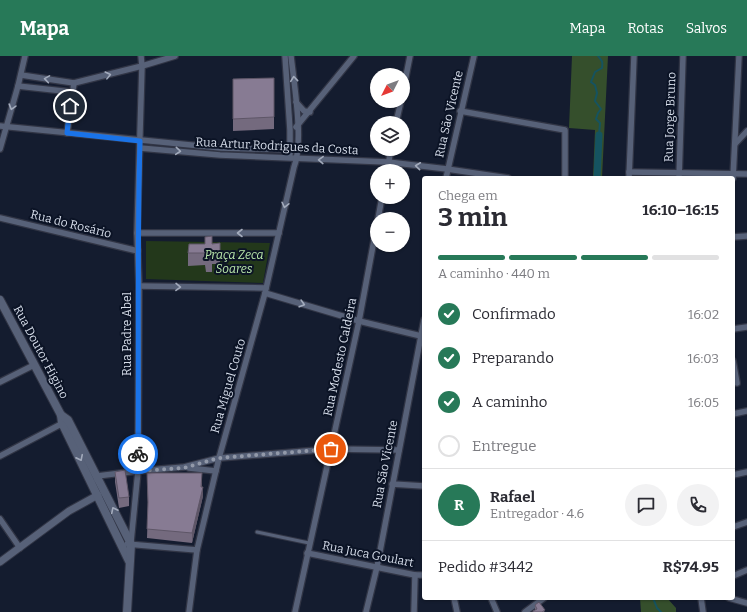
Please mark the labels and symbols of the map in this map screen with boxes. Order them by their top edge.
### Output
north arrow [370,68,410,108]
street label: Rua São Vicente [432,69,466,159]
one-way arrow [105,71,111,79]
street label: Rua Jorge Bruno [661,72,679,162]
one-way arrow [44,75,50,84]
one-way arrow [289,76,298,82]
pin [53,89,87,123]
one-way arrow [8,104,17,111]
street label: Rua Artur Rodrigues da Costa [195,135,359,157]
one-way arrow [175,147,181,156]
one-way arrow [318,156,324,164]
one-way arrow [415,161,421,170]
one-way arrow [282,202,290,208]
street label: Rua do Rosário [29,207,113,241]
one-way arrow [237,229,243,237]
park label: Praça Zeca Soares [204,248,264,276]
one-way arrow [175,283,181,291]
street label: Rua Padre Abel [120,291,134,376]
street label: Rua Modesto Caldeira [321,296,359,417]
one-way arrow [299,299,306,308]
street label: Rua Doutor Higino [11,303,72,401]
street label: Rua Miguel Couto [208,337,248,435]
street label: Rua São Vicente [370,419,400,509]
pin [314,432,348,466]
courier [118,434,158,474]
one-way arrow [75,454,83,462]
one-way arrow [111,507,119,514]
street label: Rua Juca Goulart [321,538,416,570]

